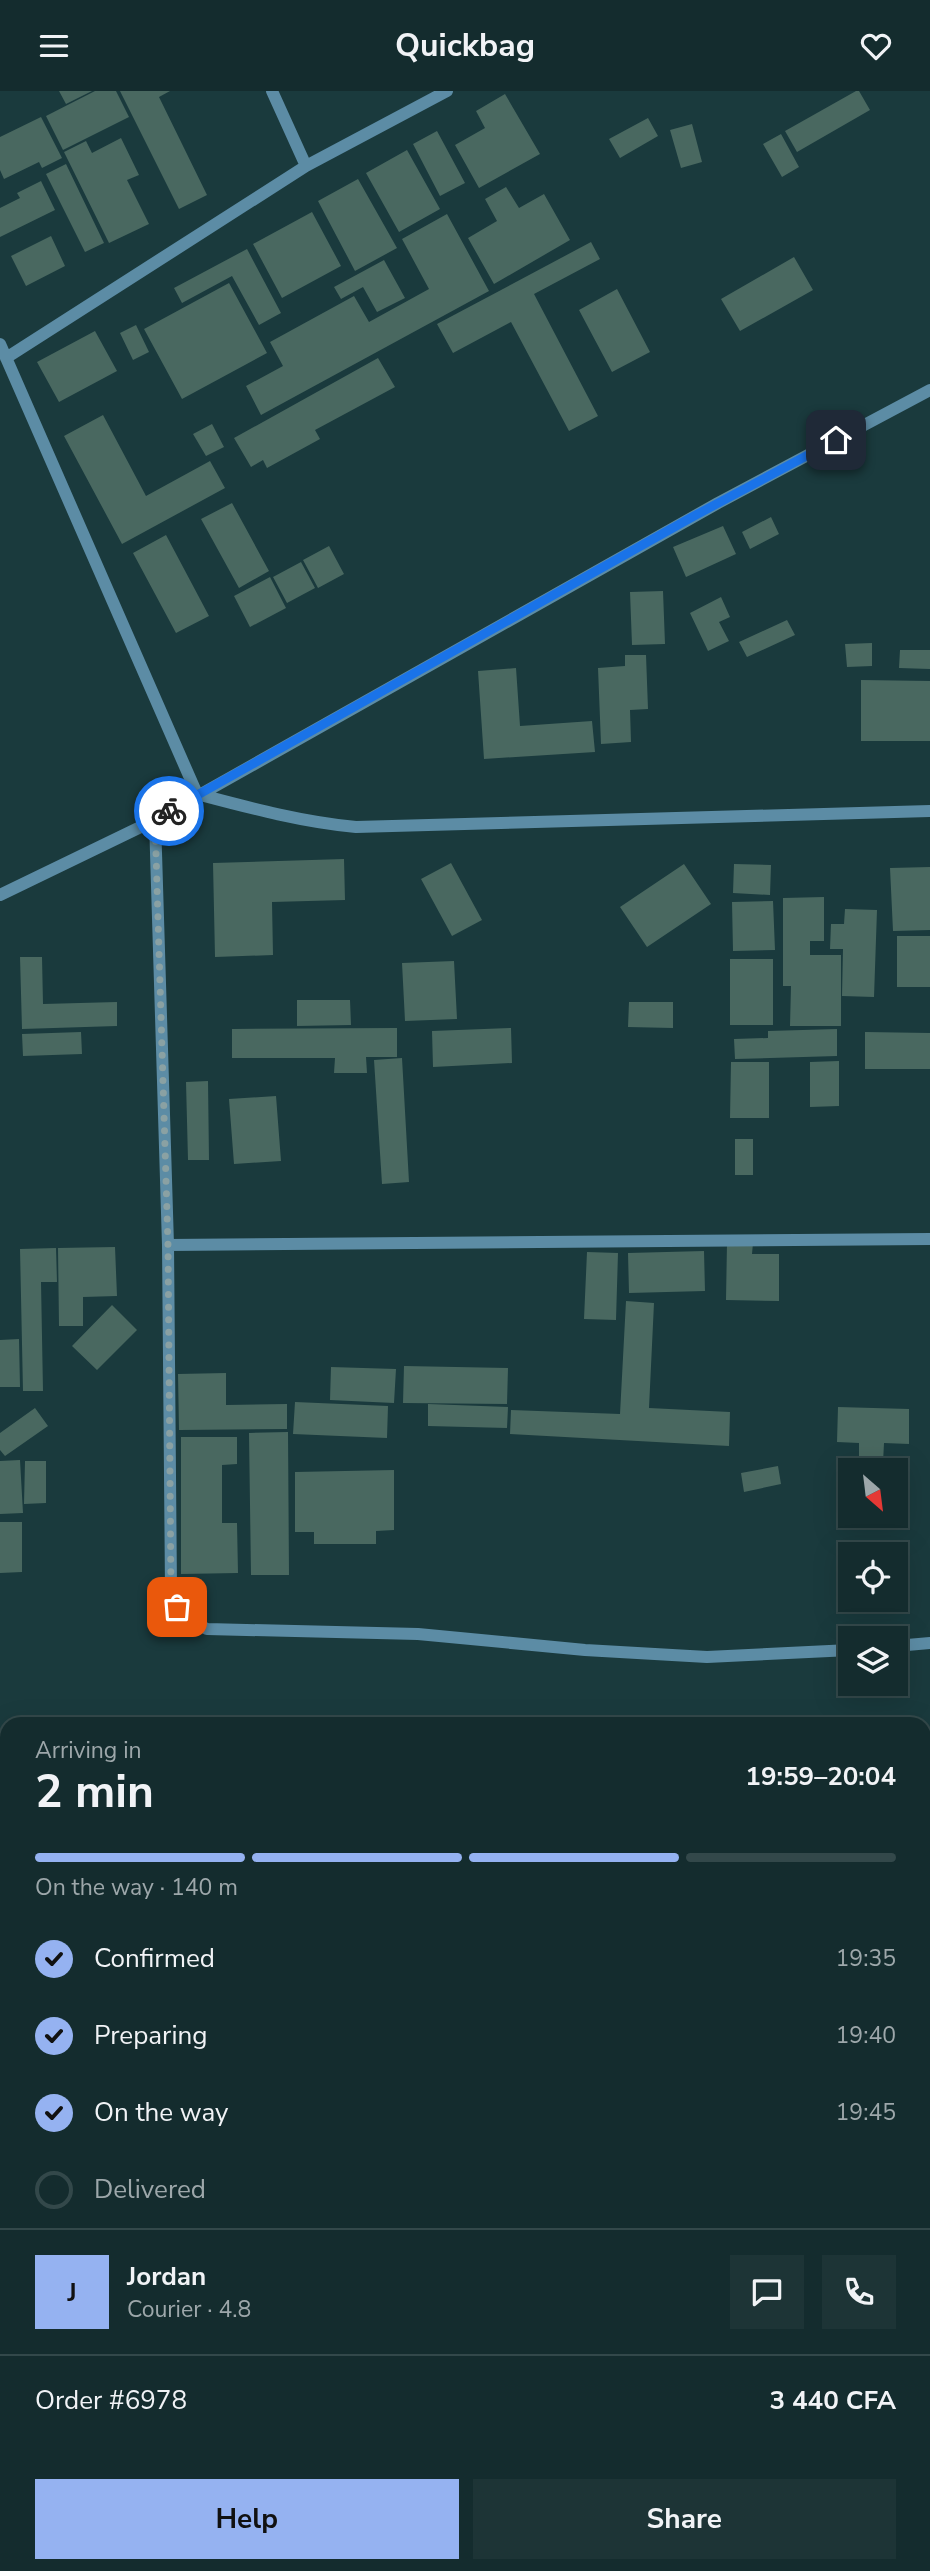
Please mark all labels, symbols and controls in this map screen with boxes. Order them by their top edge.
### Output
text: Quickbag [395,24,535,67]
icon: menu [35,27,73,65]
icon: heart [857,27,895,65]
pin [806,410,866,470]
icon: home [817,421,855,459]
courier [134,776,204,846]
icon: bike [150,792,188,830]
north arrow [838,1458,908,1528]
map controls [838,1458,908,1696]
button: locate [838,1542,908,1612]
pin [147,1577,207,1637]
icon: bag [158,1588,196,1626]
button: layers [838,1626,908,1696]
text: Arriving in [35,1735,142,1766]
text: 19:59–20:04 [745,1759,896,1794]
text: 2 min [35,1760,154,1823]
text: On the way · 140 m [35,1872,238,1903]
icon: check [35,1940,73,1978]
text: Confirmed [94,1941,215,1976]
text: 19:35 [836,1943,896,1974]
icon: check [35,2017,73,2055]
text: Preparing [94,2018,207,2053]
text: 19:40 [836,2020,896,2051]
icon: check [35,2094,73,2132]
text: On the way [94,2095,228,2130]
text: 19:45 [836,2097,896,2128]
text: Delivered [94,2172,206,2207]
button: chat [730,2255,804,2329]
button: phone [822,2255,896,2329]
text: Jordan [127,2259,206,2294]
text: J [67,2275,77,2310]
text: Courier · 4.8 [127,2294,251,2325]
text: Order #6978 [35,2383,187,2418]
text: 3 440 CFA [769,2383,896,2418]
button: Help [35,2479,459,2559]
button: Share [473,2479,896,2559]

